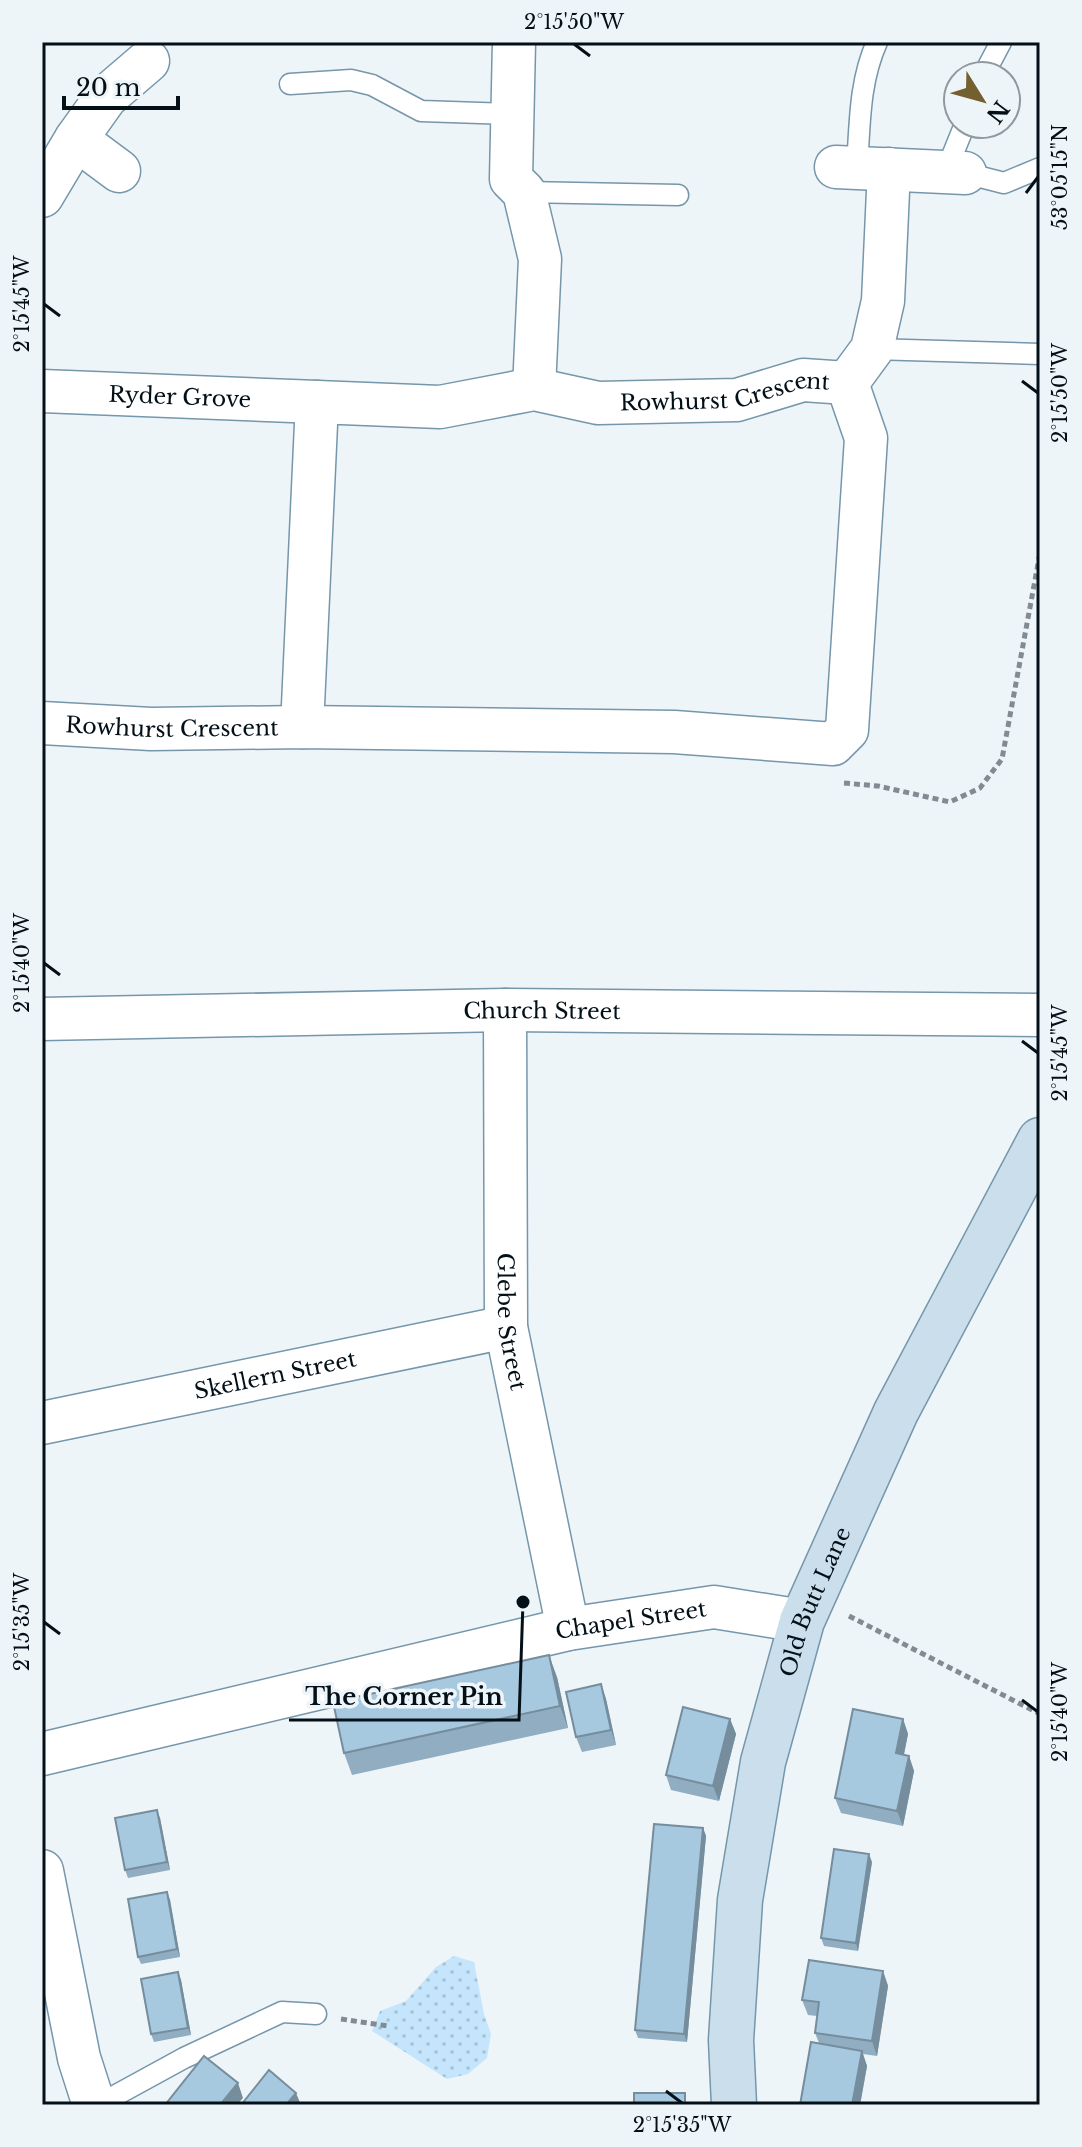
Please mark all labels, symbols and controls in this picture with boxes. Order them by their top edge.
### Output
text: 2°15'50"W [524,10,624,34]
scale bar [64,60,178,110]
north arrow [942,60,1022,140]
text: 20 m [76,73,141,102]
text: N [980,95,1015,128]
text: 53°05'15"N [1048,124,1072,230]
text: 2°15'45"W [10,255,34,352]
text: 2°15'50"W [1048,343,1072,443]
street label: Rowhurst Crescent [619,366,831,416]
street label: Ryder Grove [108,380,252,413]
street label: Rowhurst Crescent [65,711,279,743]
text: 2°15'40"W [10,913,34,1013]
street label: Church Street [463,996,621,1025]
text: 2°15'45"W [1048,1004,1072,1101]
street label: Glebe Street [492,1253,532,1393]
street label: Skellern Street [192,1345,359,1405]
street label: Old Butt Lane [774,1522,856,1680]
text: 2°15'35"W [10,1572,34,1671]
street label: Chapel Street [552,1595,709,1645]
text: 2°15'40"W [1048,1662,1072,1762]
callout: The Corner Pin [289,1672,519,1720]
text: The Corner Pin [305,1682,503,1711]
text: 2°15'35"W [633,2113,732,2137]

